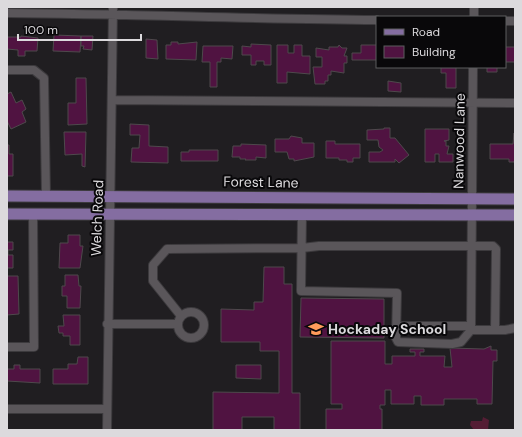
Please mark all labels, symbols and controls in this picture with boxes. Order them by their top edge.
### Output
scale bar [18,16,141,42]
legend [376,16,506,68]
text: 100 m [24,22,58,38]
text: Road [412,24,440,40]
text: Building [412,44,456,60]
street label: Nanwood Lane [449,93,469,189]
street label: Forest Lane [223,172,299,192]
street label: Welch Road [87,180,107,256]
school or university icon: Hockaday School [307,320,325,338]
place label: Hockaday School [328,320,446,338]

